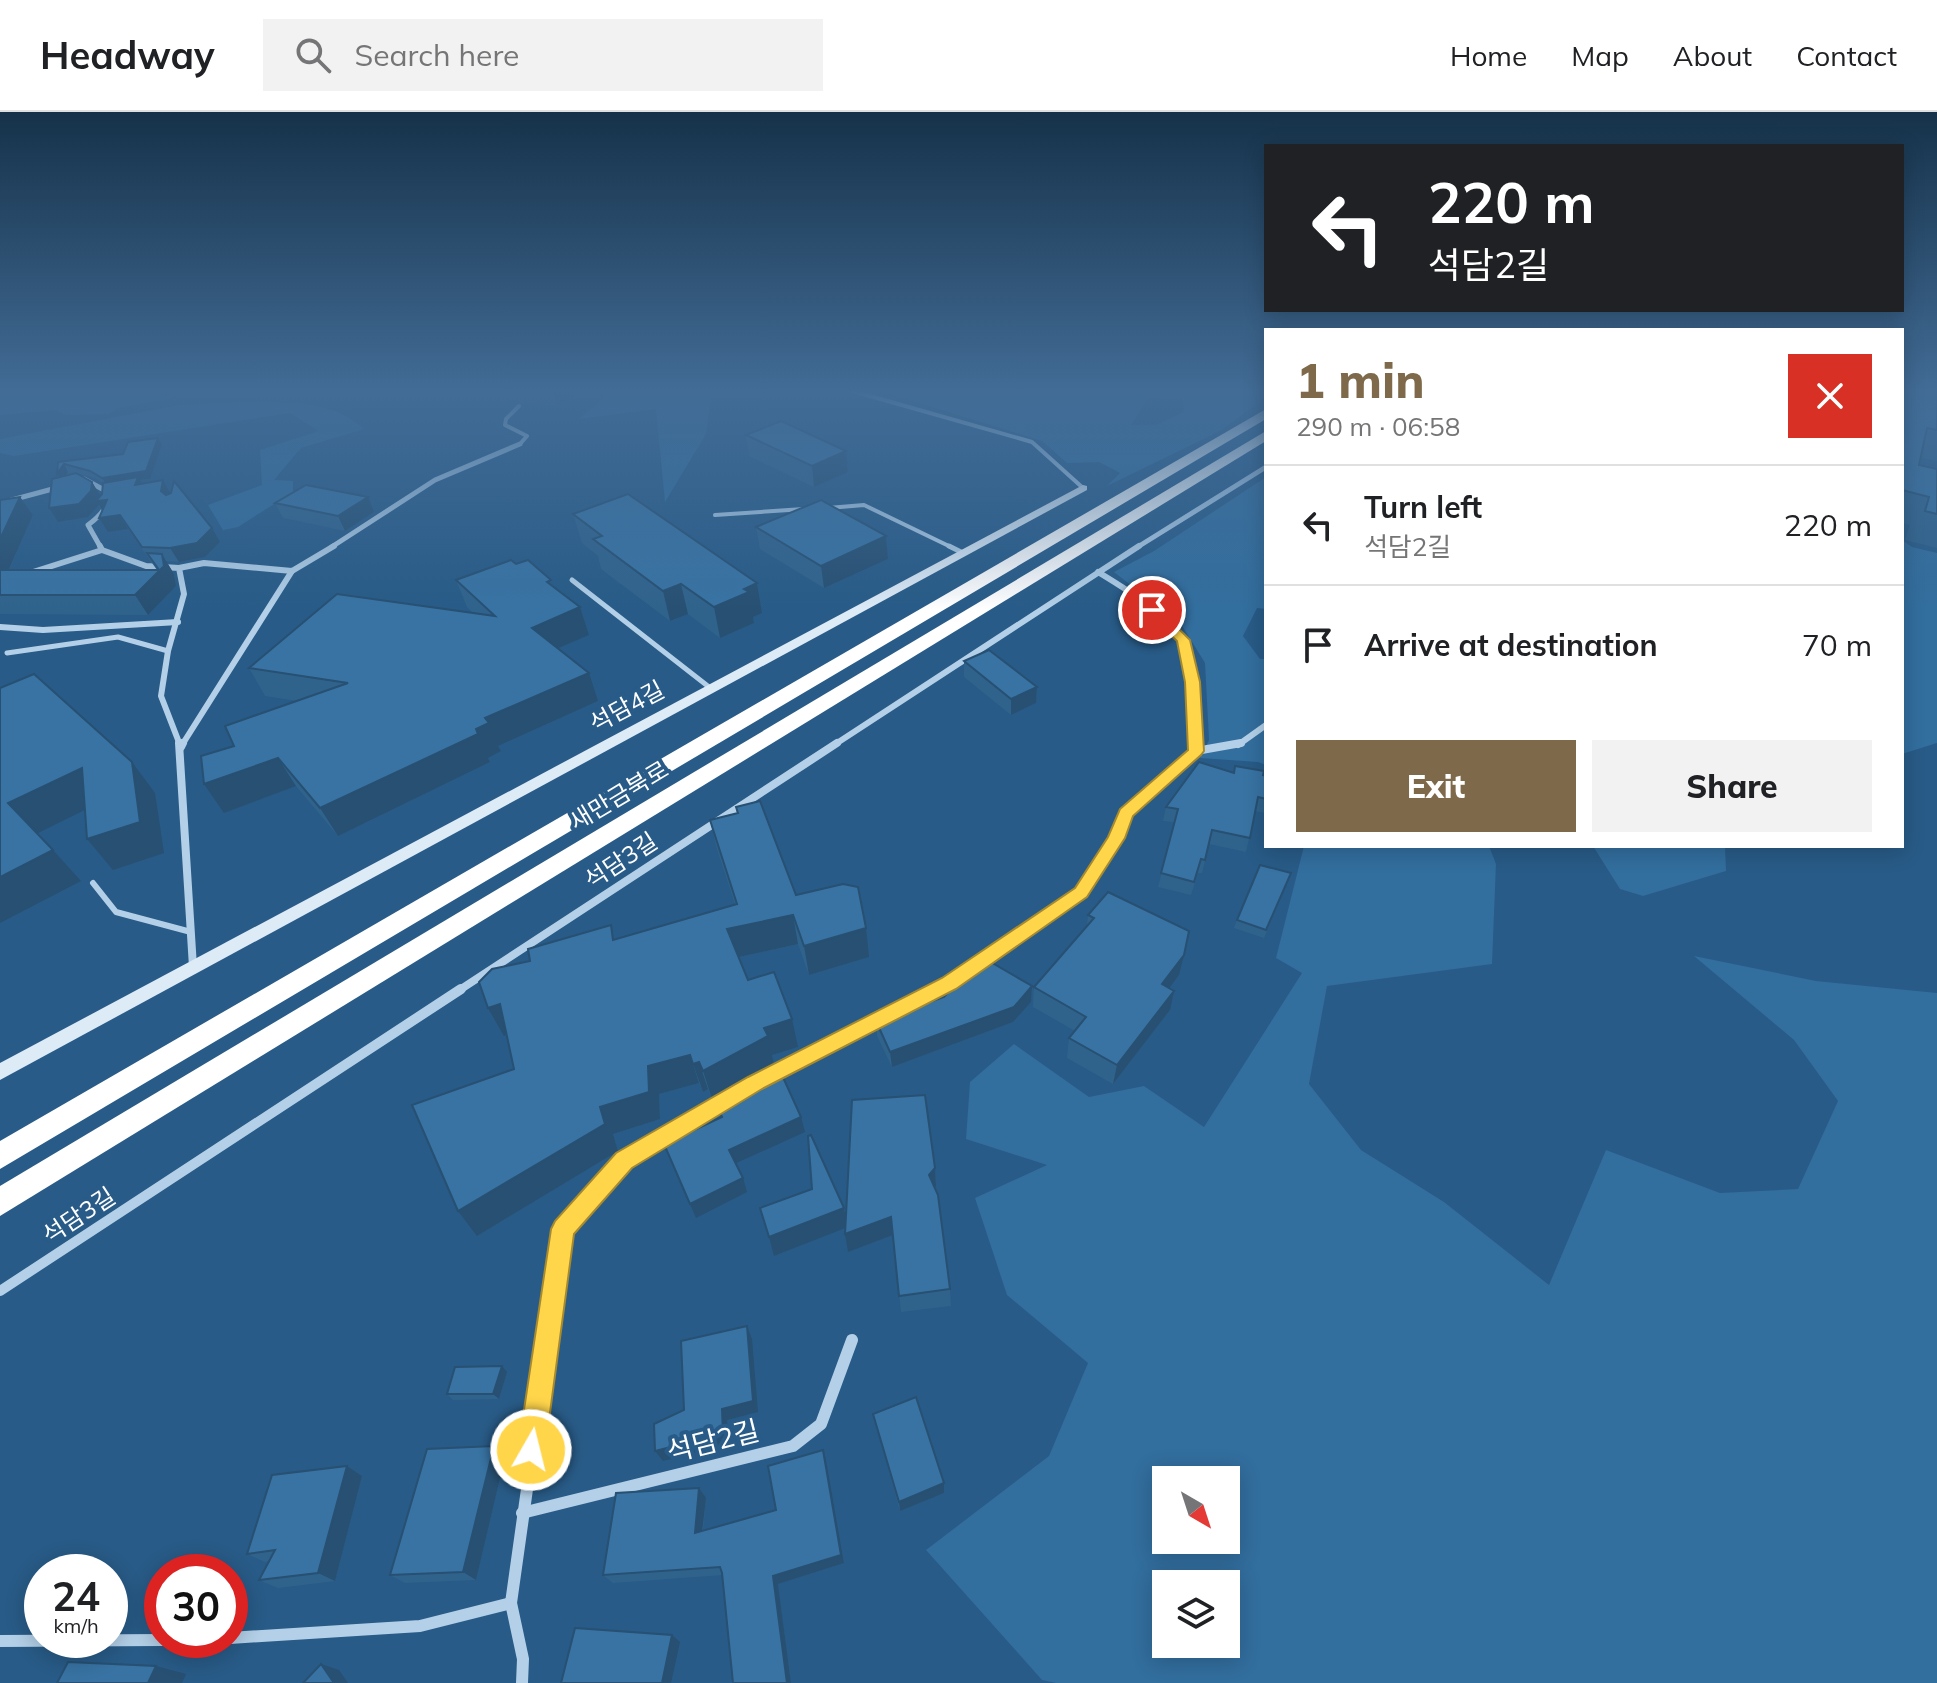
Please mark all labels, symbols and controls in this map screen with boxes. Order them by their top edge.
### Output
search box [263,19,823,91]
text: Headway [40,31,215,79]
icon: search [291,33,335,77]
text: Search here [355,36,519,74]
text: Home [1450,38,1527,73]
text: Map [1571,38,1629,73]
text: About [1673,38,1752,73]
text: Contact [1796,38,1897,73]
text: 220 m [1428,167,1595,237]
icon: left [1296,176,1400,280]
text: 석담2길 [1428,242,1549,287]
text: 1 min [1296,350,1425,410]
button: close [1788,354,1872,438]
text: 290 m · 06:58 [1296,410,1460,443]
text: Turn left [1364,488,1482,526]
icon: left [1296,503,1340,547]
text: 220 m [1784,506,1872,544]
text: 석담2길 [1364,530,1451,563]
pin [1118,576,1186,644]
icon: arrive [1130,588,1174,632]
icon: arrive [1296,623,1340,667]
text: Arrive at destination [1364,626,1658,664]
text: 70 m [1802,626,1872,664]
street label: 석담4길 [584,674,669,738]
button: Exit [1296,740,1576,832]
button: Share [1592,740,1872,832]
street label: 새만금북로 [563,754,674,836]
street label: 석담3길 [578,826,662,895]
street label: 석담3길 [36,1181,120,1250]
position arrow [489,1408,573,1492]
street label: 석담2길 [663,1412,763,1469]
north arrow [1152,1466,1240,1554]
map controls [1152,1466,1240,1658]
speed limit sign: 30 [144,1554,248,1658]
button: layers [1152,1570,1240,1658]
text: 24 [52,1571,100,1621]
text: km/h [53,1613,99,1638]

